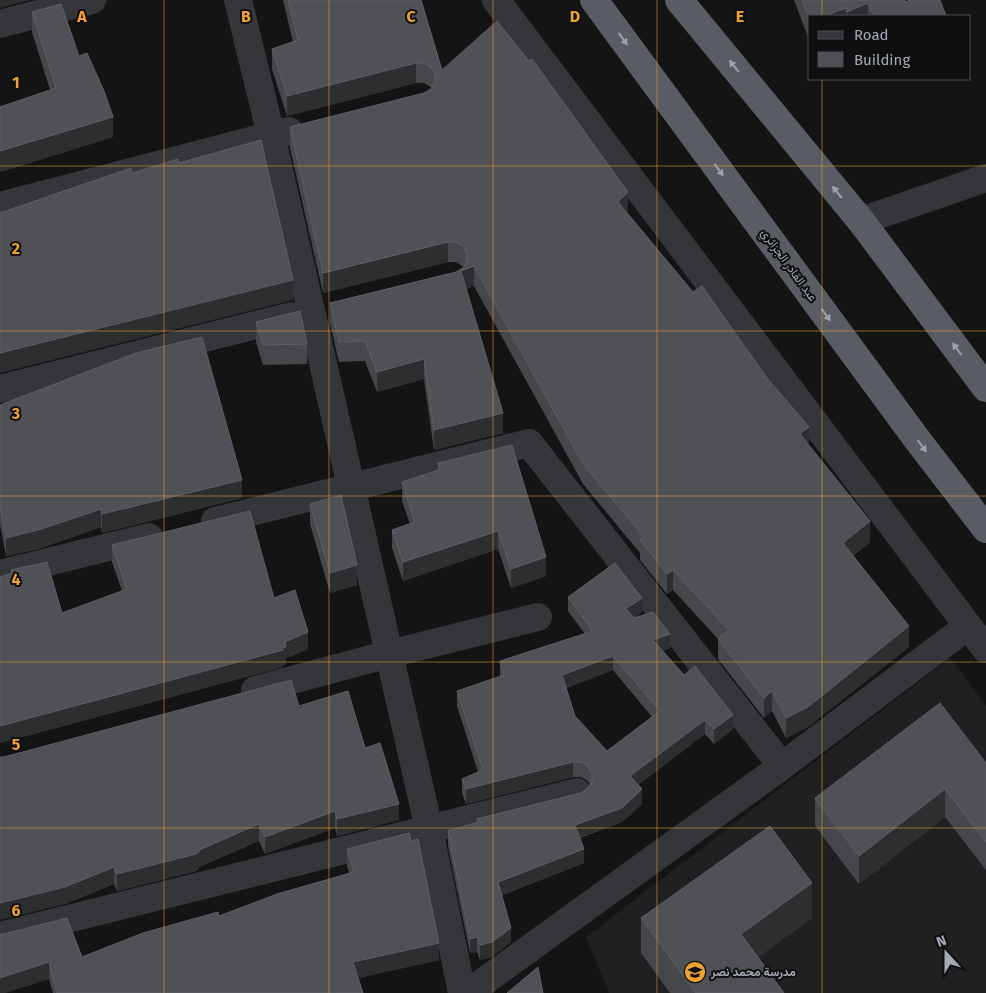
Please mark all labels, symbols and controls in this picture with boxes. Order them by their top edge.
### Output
text: A [76,7,87,26]
text: B [241,7,251,26]
text: C [406,7,416,26]
text: D [570,7,580,26]
text: E [736,7,744,26]
legend [808,15,971,80]
text: Road [854,26,889,44]
one-way arrow [618,32,628,46]
text: Building [854,51,910,69]
one-way arrow [728,60,739,73]
text: 1 [12,73,20,92]
one-way arrow [714,163,724,177]
one-way arrow [832,186,843,198]
street label: عبد القادر الجزائري [756,226,820,306]
text: 2 [12,239,20,258]
one-way arrow [821,308,831,322]
one-way arrow [952,342,962,356]
text: 3 [11,404,20,423]
one-way arrow [917,439,928,452]
text: 4 [11,570,21,589]
text: 5 [12,735,21,754]
text: 6 [11,901,21,920]
north arrow [921,928,971,978]
text: N [934,932,949,951]
school or university icon: مدرسة محمد نصر [683,960,707,984]
place label: مدرسة محمد نصر [710,965,796,980]

